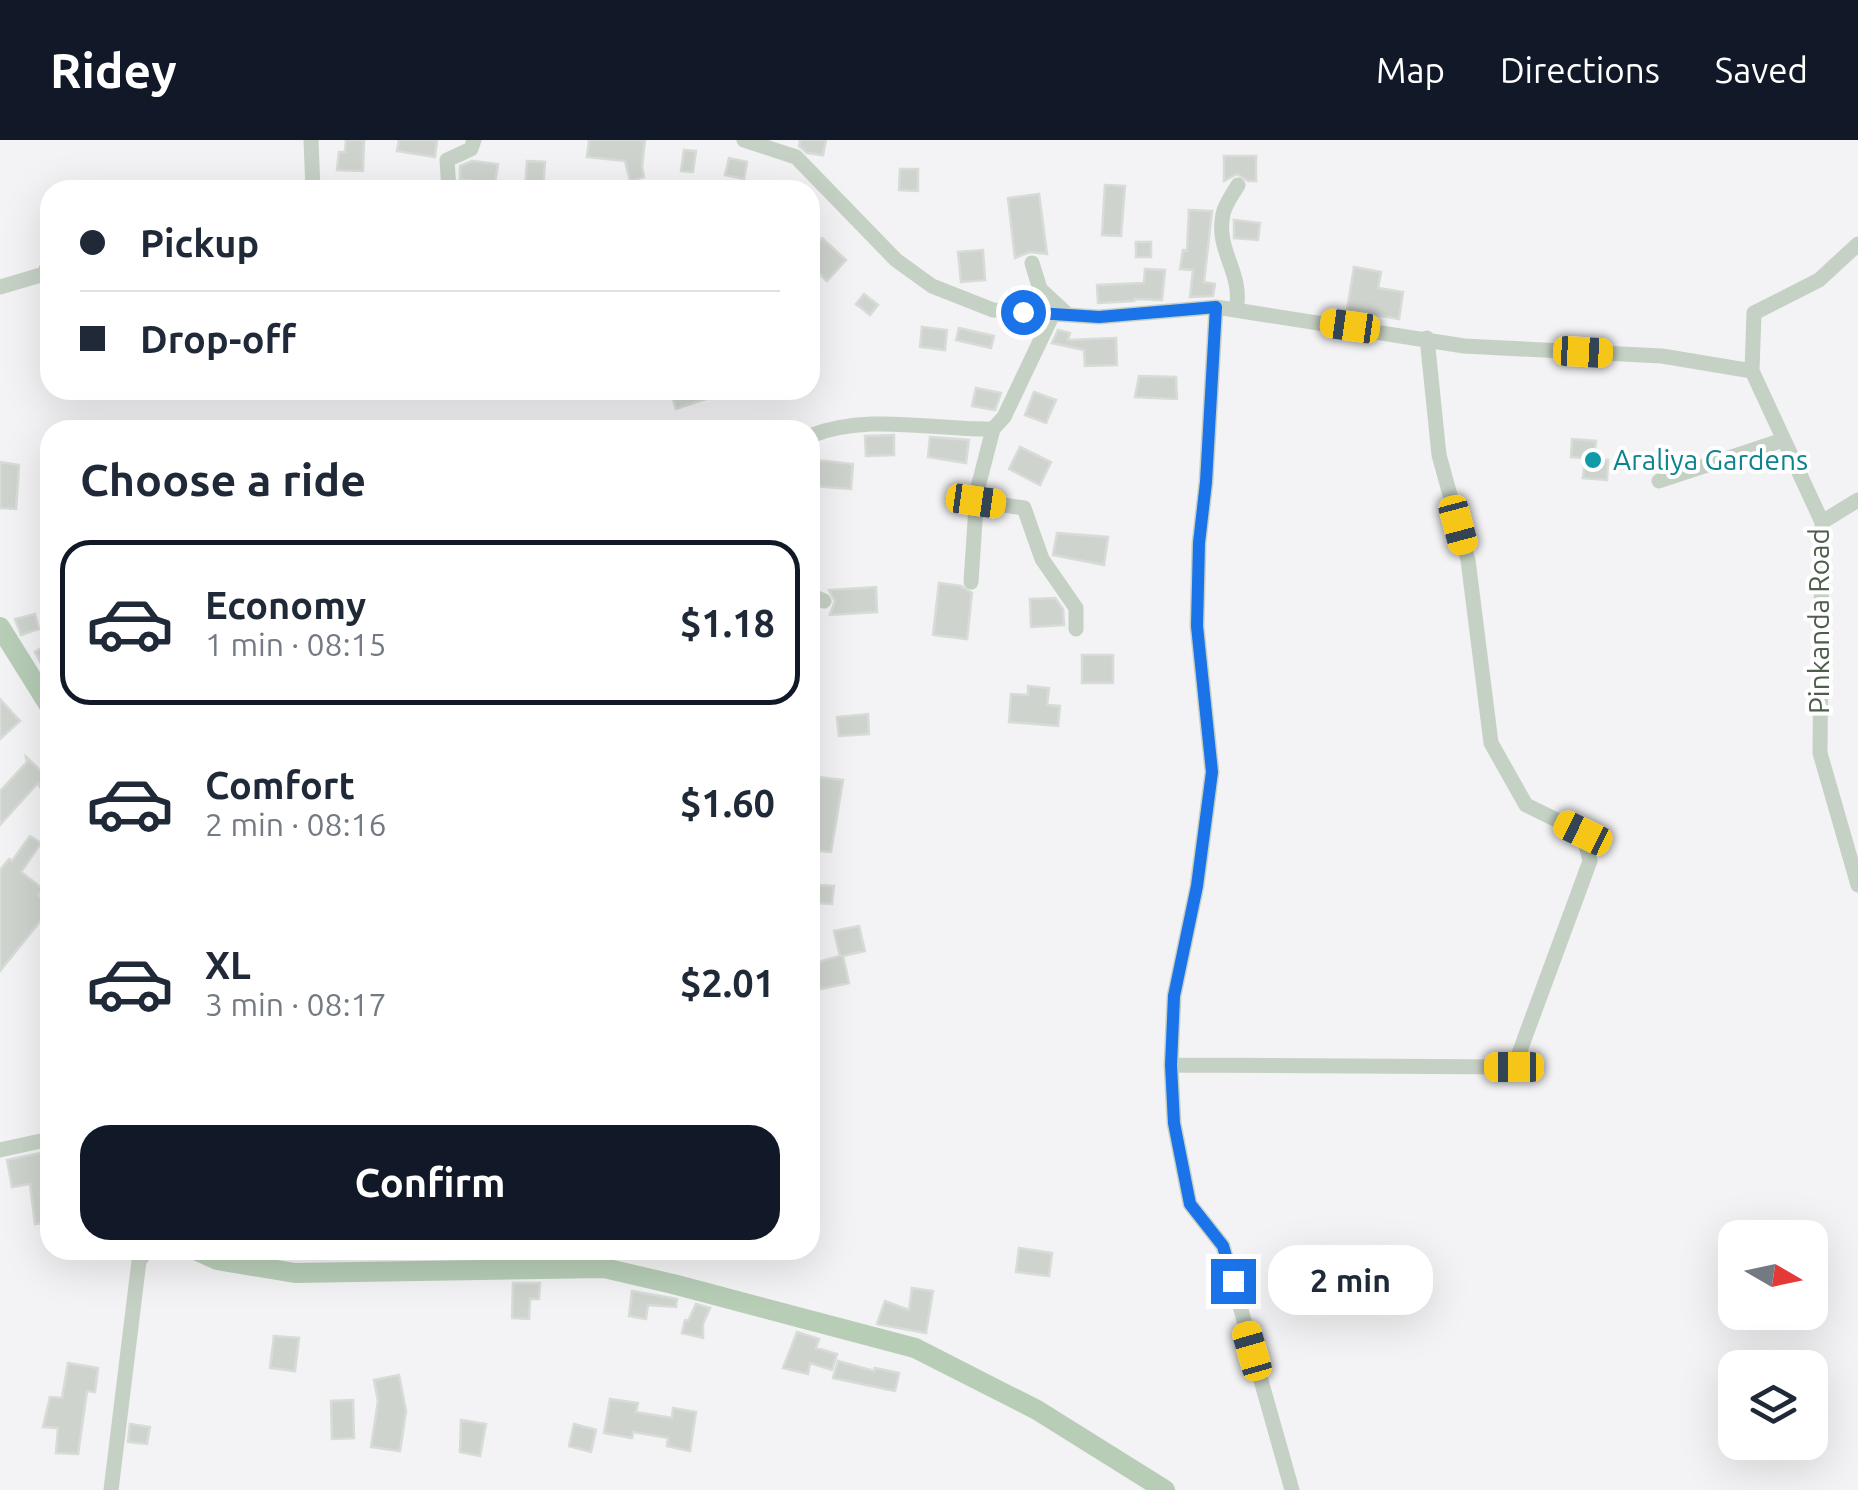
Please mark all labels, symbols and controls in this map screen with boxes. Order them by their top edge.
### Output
text: Ridey [50,43,177,97]
text: Map [1376,50,1445,90]
text: Directions [1500,50,1660,90]
text: Saved [1715,50,1808,90]
text: Pickup [140,222,259,264]
route start [1001,290,1046,335]
car [1318,307,1382,345]
text: Drop-off [140,318,296,360]
car [1552,335,1614,369]
place label: Araliya Gardens [1613,444,1808,475]
marker: Araliya Gardens [1582,449,1604,471]
text: Choose a ride [80,454,366,505]
car [944,482,1008,520]
car [1436,492,1480,558]
street label: Pinkanda Road [1803,528,1834,714]
icon: car [85,578,175,668]
text: Economy [205,584,366,626]
text: $1.18 [680,602,775,644]
text: 1 min · 08:15 [205,626,387,662]
icon: car [85,758,175,848]
text: Comfort [205,764,355,806]
text: $1.60 [680,782,775,824]
text: 2 min · 08:16 [205,806,387,842]
car [1549,806,1617,860]
icon: car [85,938,175,1028]
text: XL [205,944,251,986]
text: $2.01 [680,962,775,1004]
text: 3 min · 08:17 [205,986,387,1022]
car [1484,1052,1544,1082]
button: Confirm [80,1125,780,1240]
north arrow [1718,1220,1828,1330]
map controls [1718,1220,1828,1460]
callout: 2 min [1268,1246,1433,1316]
route end [1211,1259,1256,1304]
text: 2 min [1310,1262,1391,1298]
car [1229,1318,1275,1384]
button: layers [1718,1350,1828,1460]

